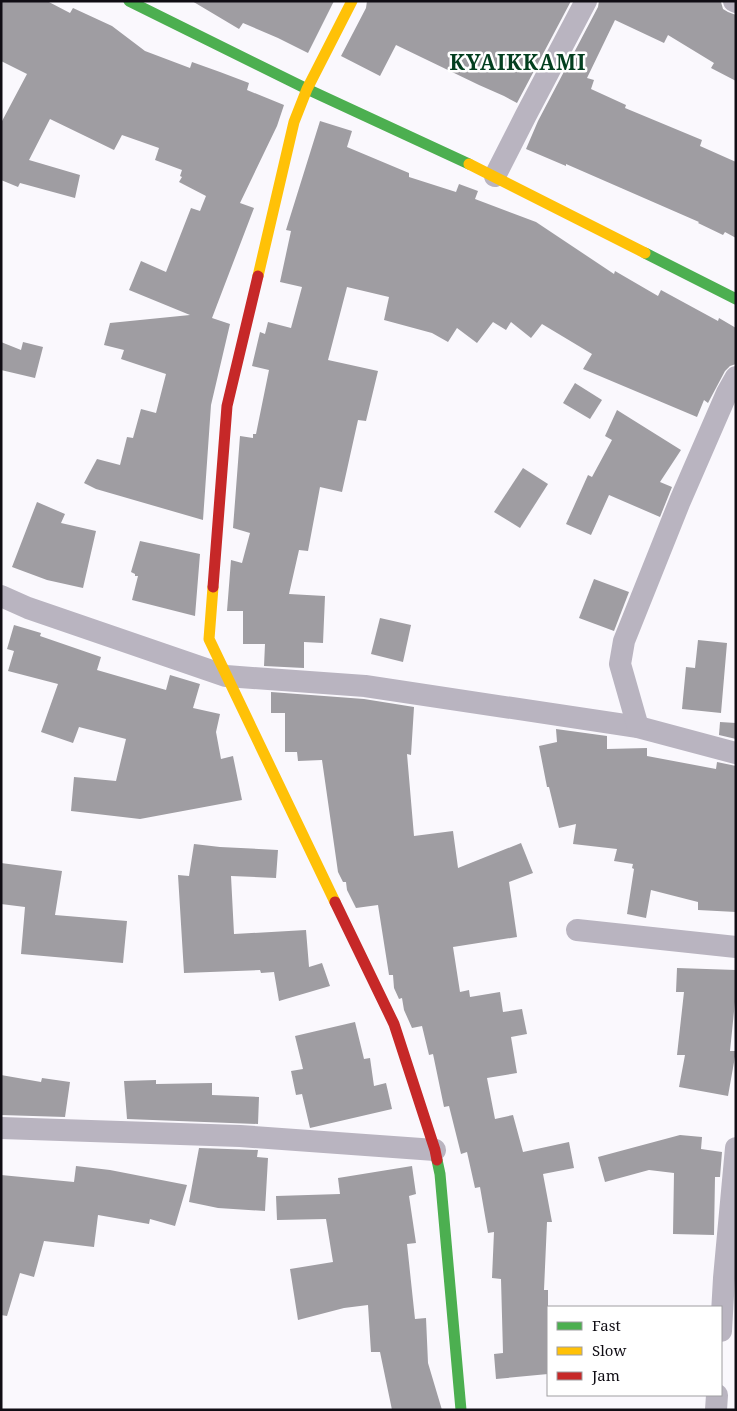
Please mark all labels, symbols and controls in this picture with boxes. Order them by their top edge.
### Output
district label: KYAIKKAMI [450,48,586,76]
legend [547,1306,722,1396]
text: Fast [592,1315,621,1335]
text: Slow [592,1340,626,1360]
text: Jam [591,1365,620,1385]

